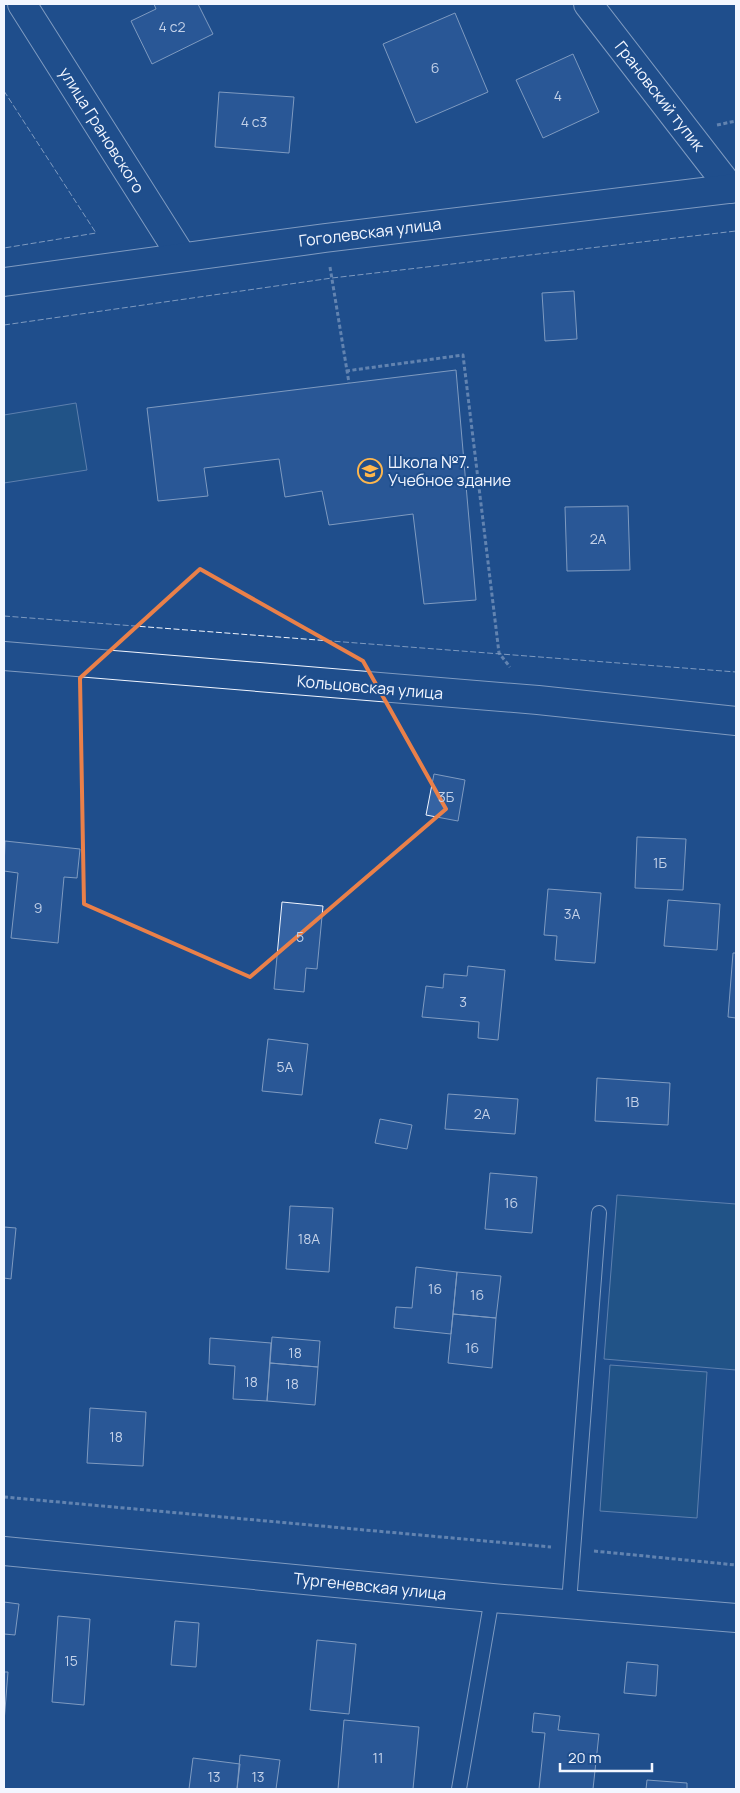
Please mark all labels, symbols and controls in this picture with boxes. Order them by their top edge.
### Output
house number: 4 с2 [159,17,185,36]
street label: Грановский тупик [610,36,711,157]
house number: 6 [431,58,439,77]
street label: улица Грановского [54,63,150,197]
house number: 4 [554,86,562,105]
house number: 4 с3 [241,112,267,131]
street label: Гоголевская улица [297,212,443,252]
place label: Школа №7. Учебное здание [388,451,511,491]
school or university icon: Школа №7. Учебное здание [357,458,383,484]
house number: 2А [590,529,606,548]
street label: Кольцовская улица [296,670,444,704]
house number: 3Б [438,787,455,806]
house number: 1Б [653,853,667,872]
house number: 9 [34,898,42,917]
house number: 3А [564,904,580,923]
house number: 5 [296,927,304,946]
house number: 3 [459,992,467,1011]
house number: 5А [277,1057,294,1076]
house number: 1В [625,1092,639,1111]
house number: 2А [474,1104,490,1123]
house number: 16 [504,1193,518,1212]
house number: 18А [298,1229,320,1248]
house number: 16 [428,1279,442,1298]
house number: 16 [470,1285,484,1304]
house number: 16 [465,1338,479,1357]
house number: 18 [288,1343,302,1362]
house number: 18 [244,1372,258,1391]
house number: 18 [285,1374,299,1393]
house number: 18 [109,1427,123,1446]
street label: Тургеневская улица [293,1567,447,1605]
house number: 15 [64,1651,78,1670]
scale bar [560,1740,652,1772]
text: 20 m [568,1747,601,1768]
house number: 11 [373,1748,383,1767]
house number: 13 [207,1767,221,1786]
house number: 13 [251,1767,265,1786]

